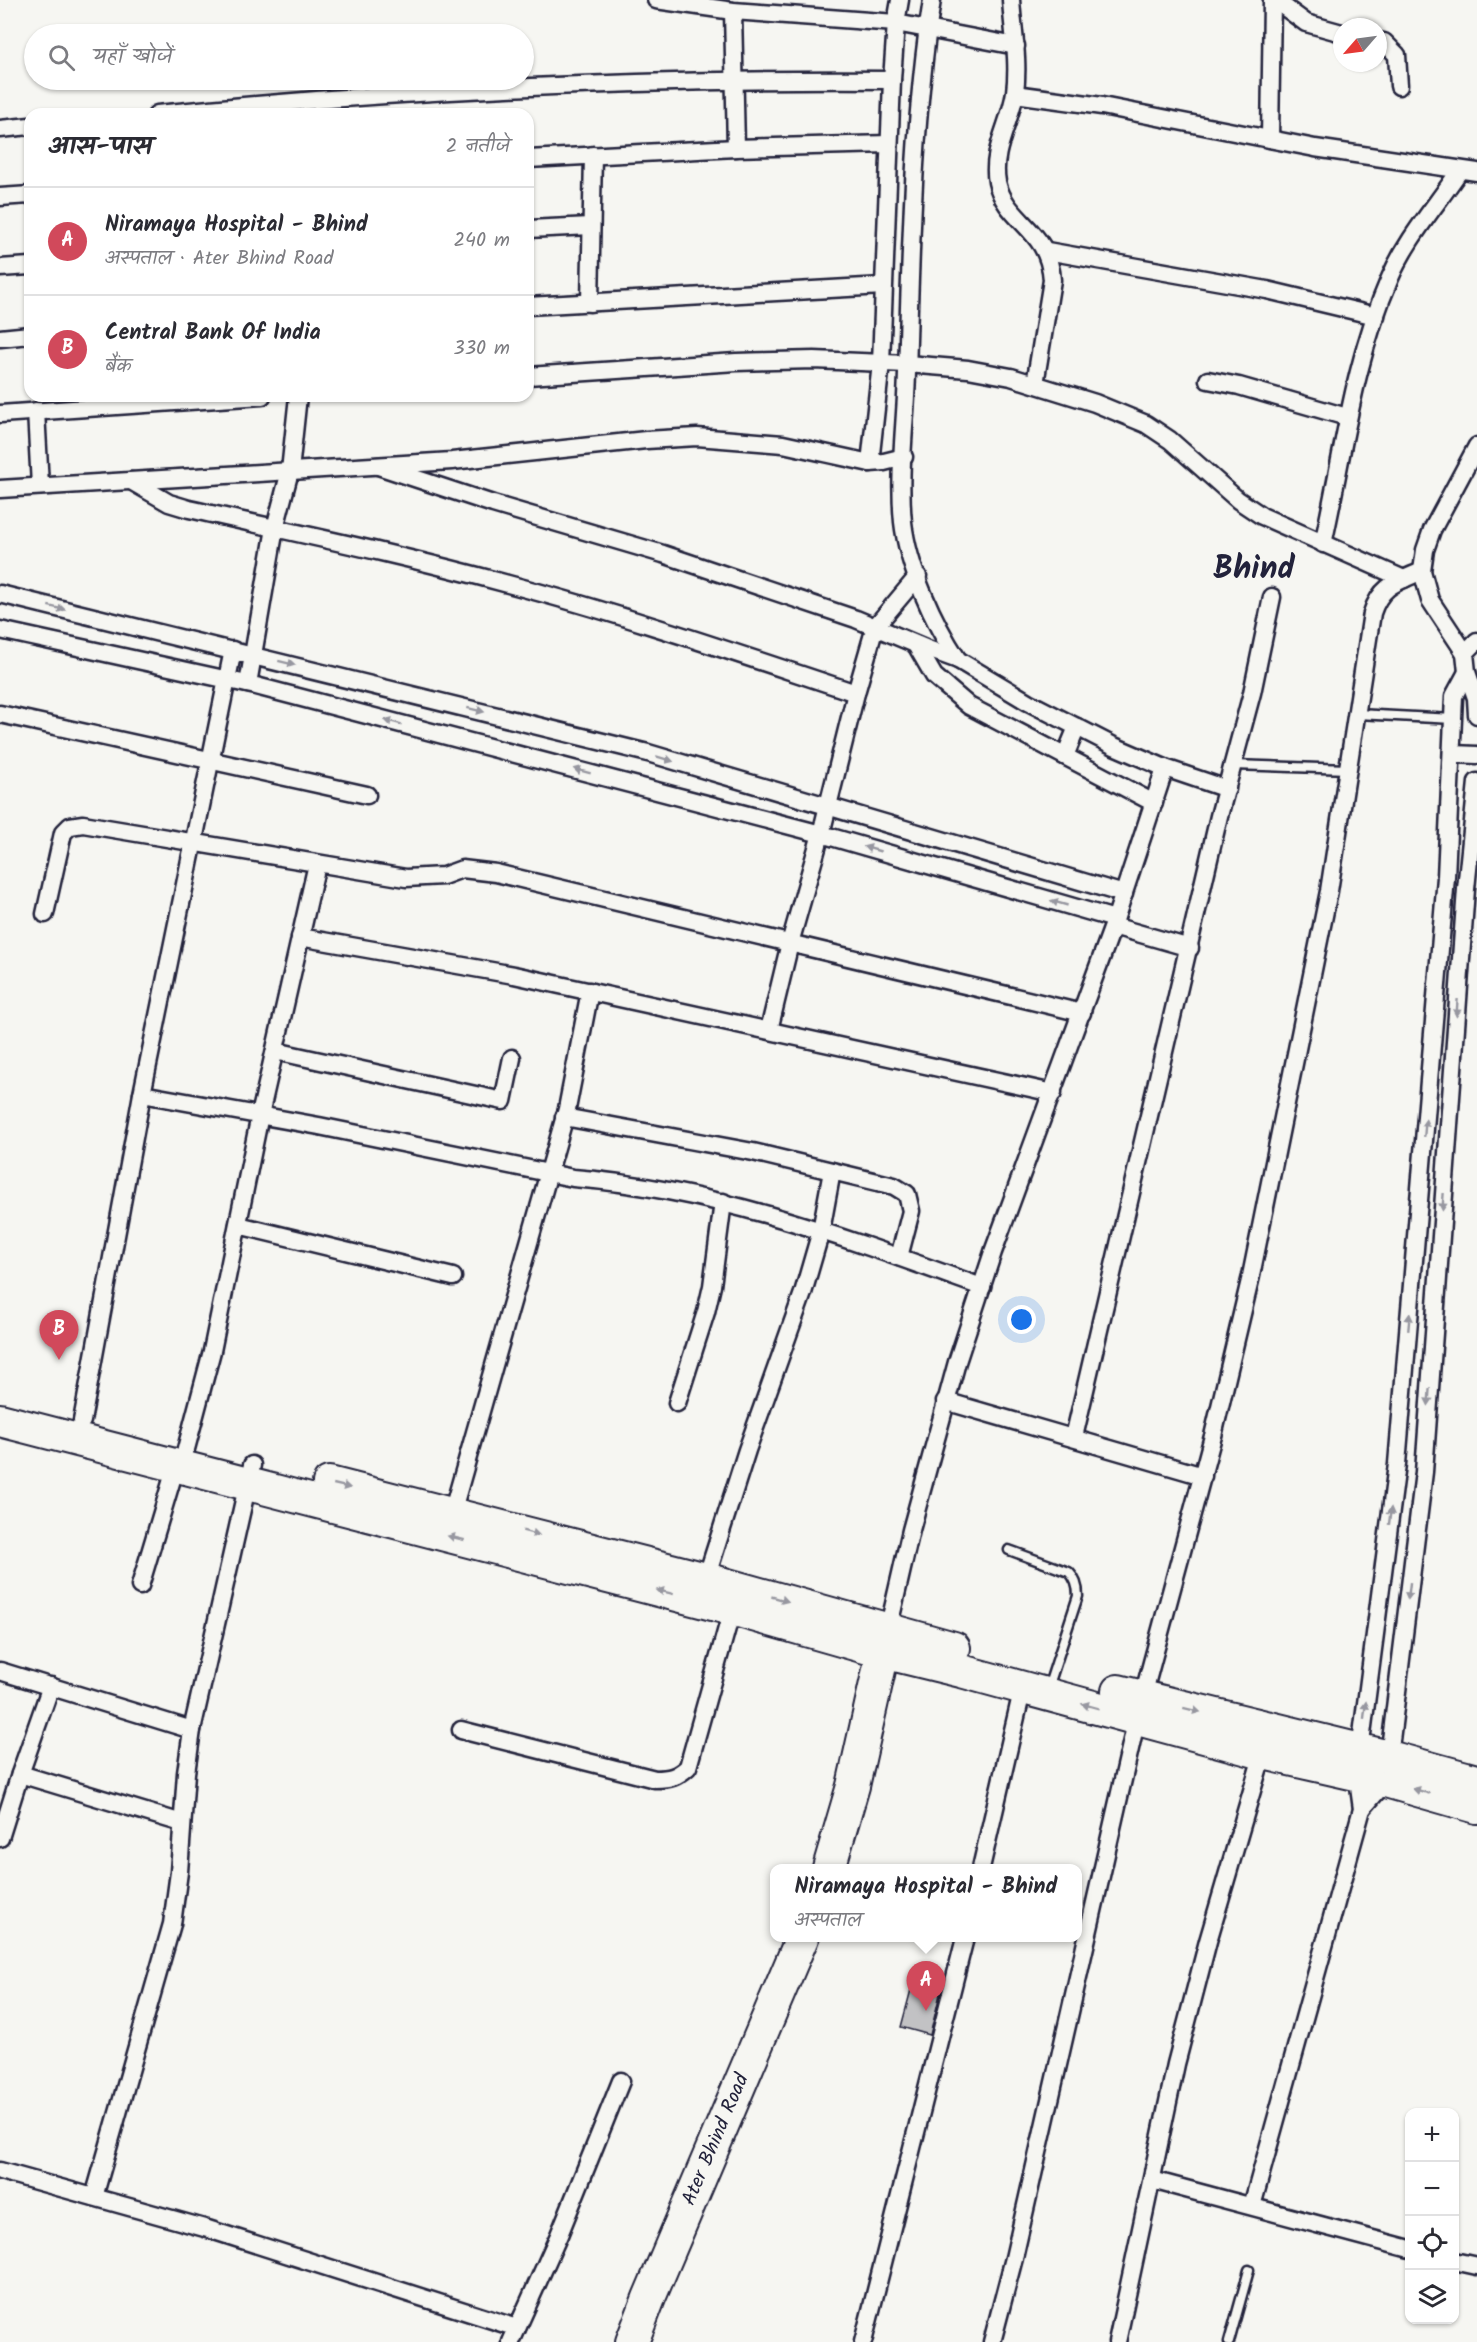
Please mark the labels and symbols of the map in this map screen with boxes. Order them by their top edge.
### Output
north arrow [1333,18,1387,72]
district label: Bhind [1213,544,1295,595]
one-way arrow [48,603,66,613]
one-way arrow [278,659,296,669]
one-way arrow [467,706,486,716]
one-way arrow [384,717,402,726]
one-way arrow [656,755,674,764]
one-way arrow [573,766,591,775]
one-way arrow [863,844,881,853]
one-way arrow [1050,898,1068,907]
one-way arrow [1452,999,1462,1018]
one-way arrow [1420,1118,1430,1137]
one-way arrow [1438,1193,1448,1212]
your location [1007,1305,1036,1334]
pin: B [40,1310,78,1360]
one-way arrow [1404,1313,1413,1332]
one-way arrow [1424,1388,1434,1407]
one-way arrow [332,1482,351,1492]
one-way arrow [1385,1507,1395,1526]
one-way arrow [522,1529,540,1538]
one-way arrow [447,1532,465,1542]
one-way arrow [1404,1581,1414,1600]
one-way arrow [656,1586,674,1596]
one-way arrow [771,1595,789,1605]
one-way arrow [1080,1700,1099,1710]
one-way arrow [1361,1700,1370,1719]
one-way arrow [1182,1705,1201,1715]
one-way arrow [1412,1785,1430,1795]
pin: A [906,1962,946,2011]
street label: Ater Bhind Road [674,2068,759,2211]

